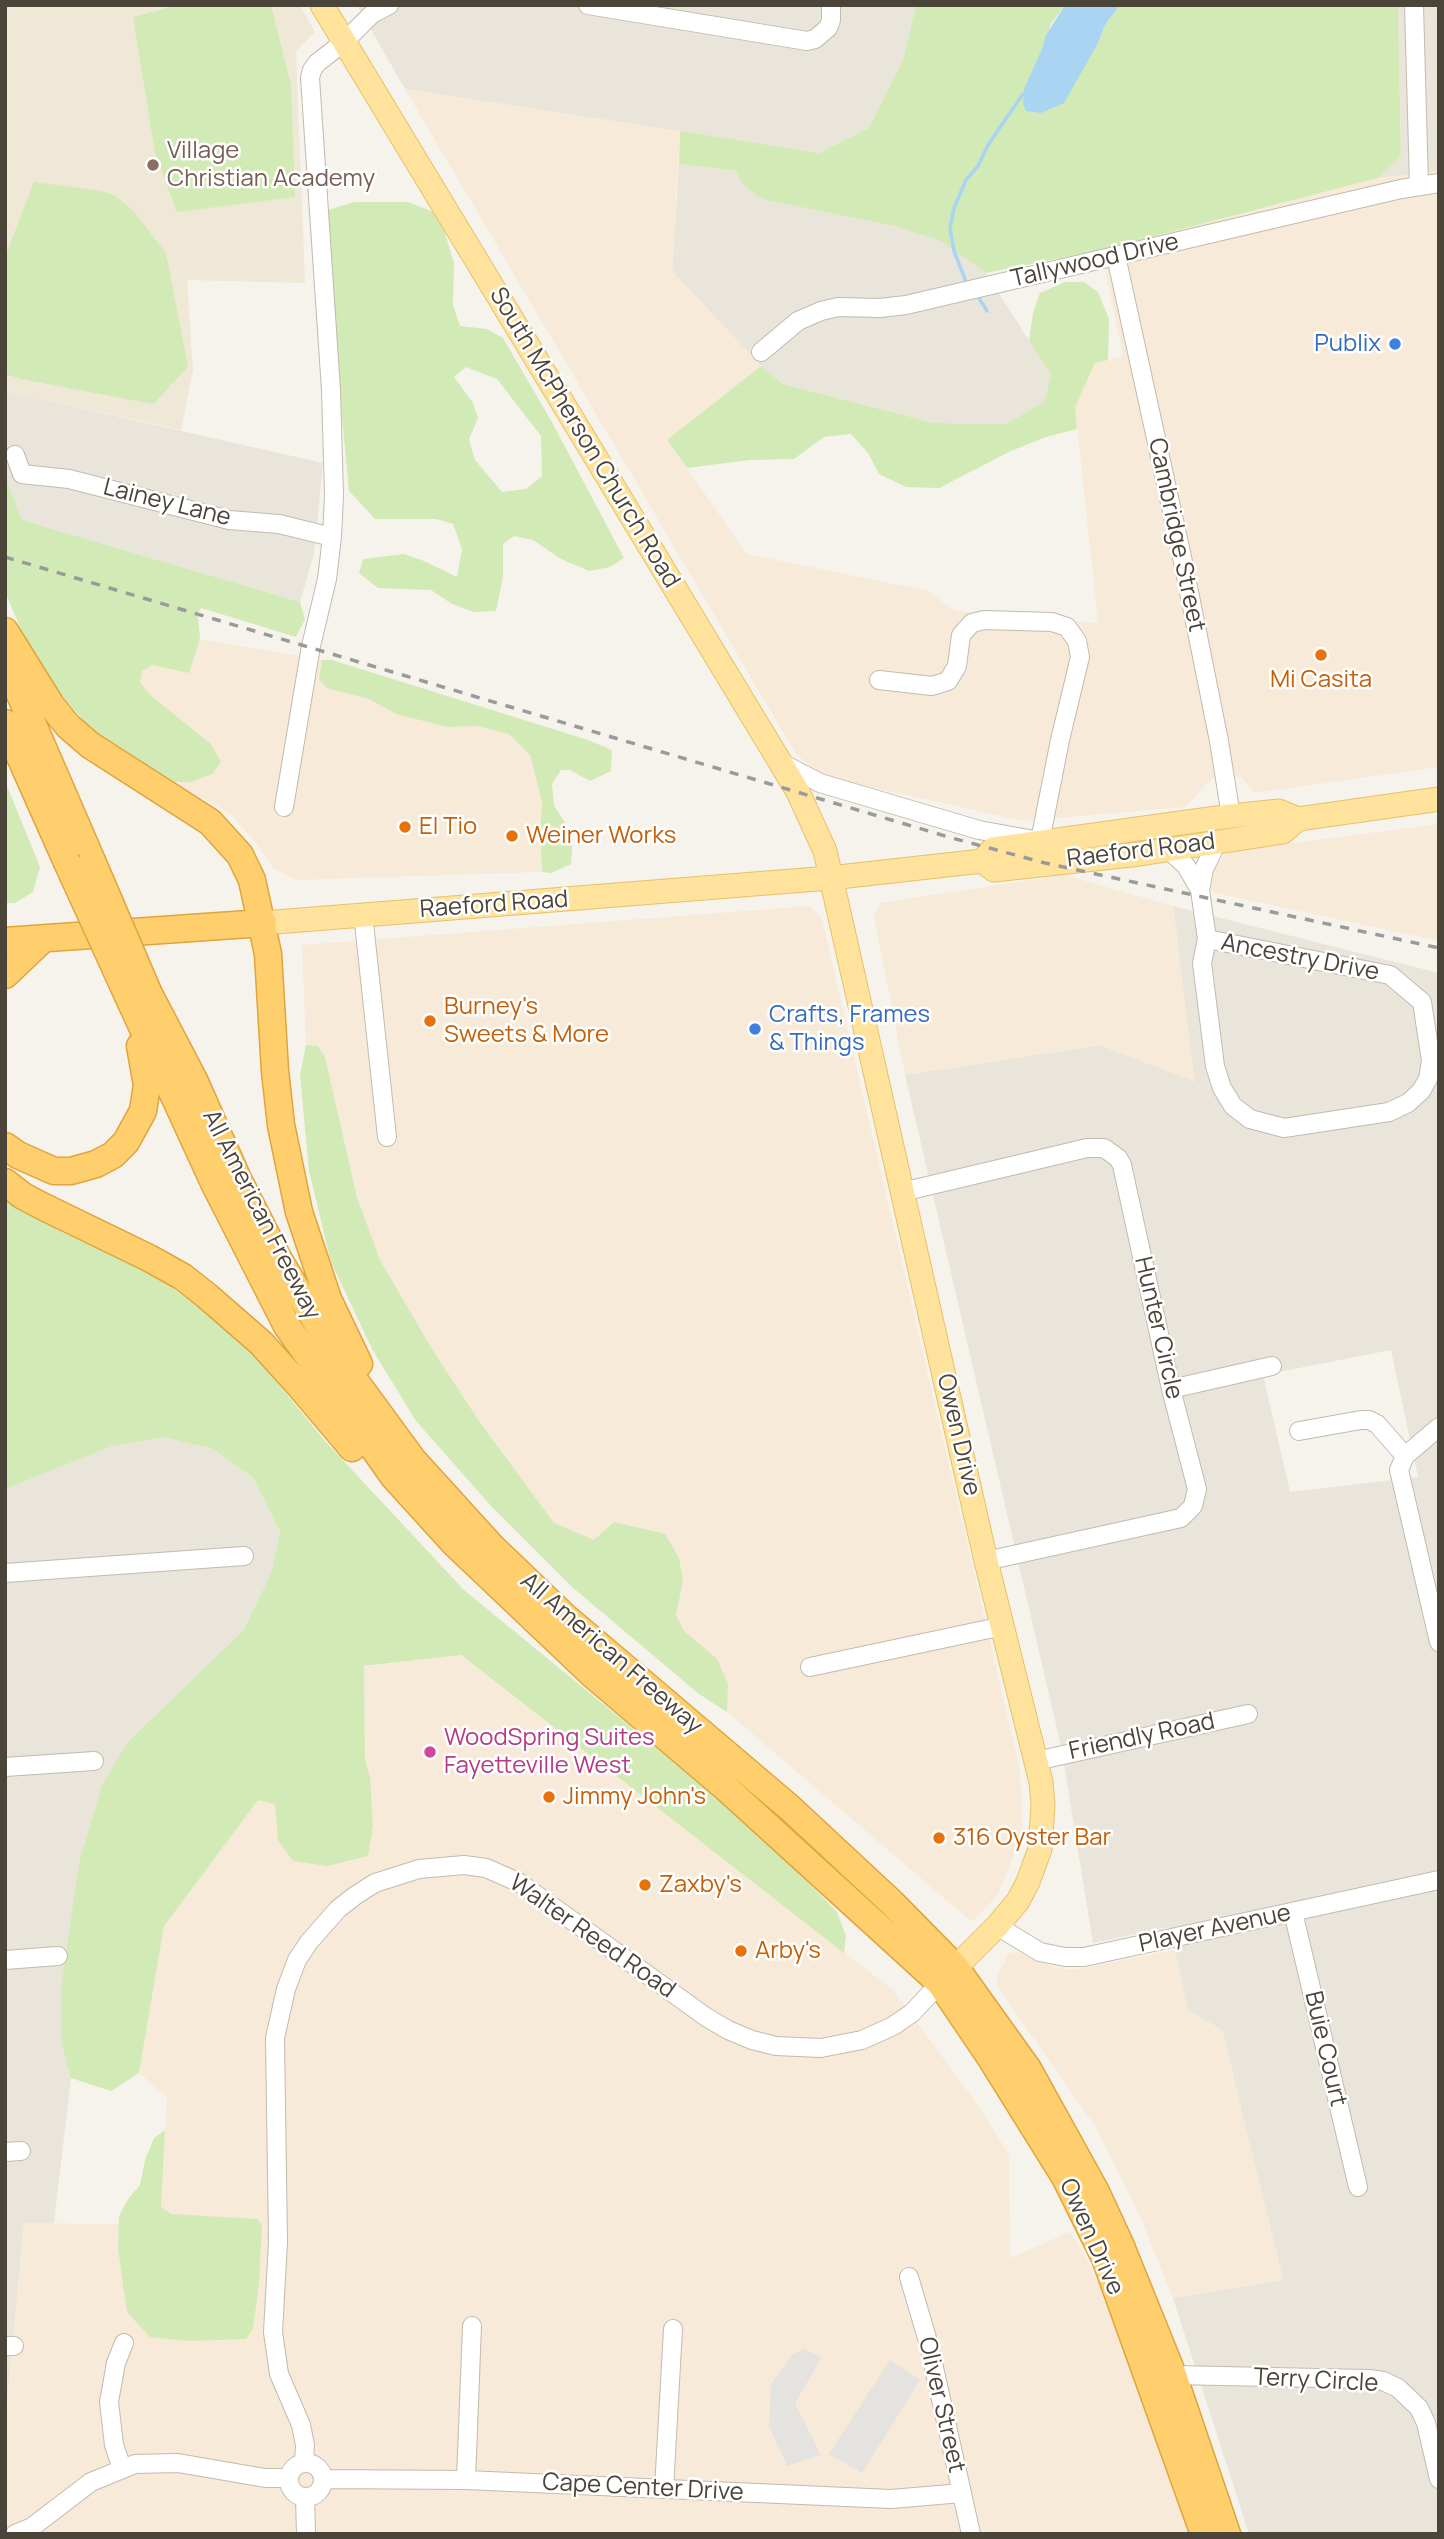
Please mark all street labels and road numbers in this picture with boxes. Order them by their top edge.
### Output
street label: Tallywood Drive [1008,228,1182,294]
street label: South McPherson Church Road [483,283,685,593]
street label: Cambridge Street [1141,436,1211,634]
street label: Lainey Lane [100,473,234,533]
street label: Raeford Road [1065,828,1217,874]
street label: Raeford Road [419,885,569,925]
street label: Ancestry Drive [1218,929,1382,987]
street label: All American Freeway [196,1105,326,1325]
street label: Hunter Circle [1128,1254,1188,1402]
street label: Owen Drive [930,1371,986,1499]
street label: All American Freeway [514,1567,708,1741]
street label: Friendly Road [1066,1707,1218,1767]
street label: Walter Reed Road [503,1869,681,2005]
street label: Player Avenue [1136,1899,1294,1959]
street label: Buie Court [1298,1989,1352,2109]
street label: Owen Drive [1053,2174,1129,2300]
street label: Oliver Street [911,2334,971,2476]
street label: Terry Circle [1253,2363,1379,2399]
street label: Cape Center Drive [542,2468,744,2508]

